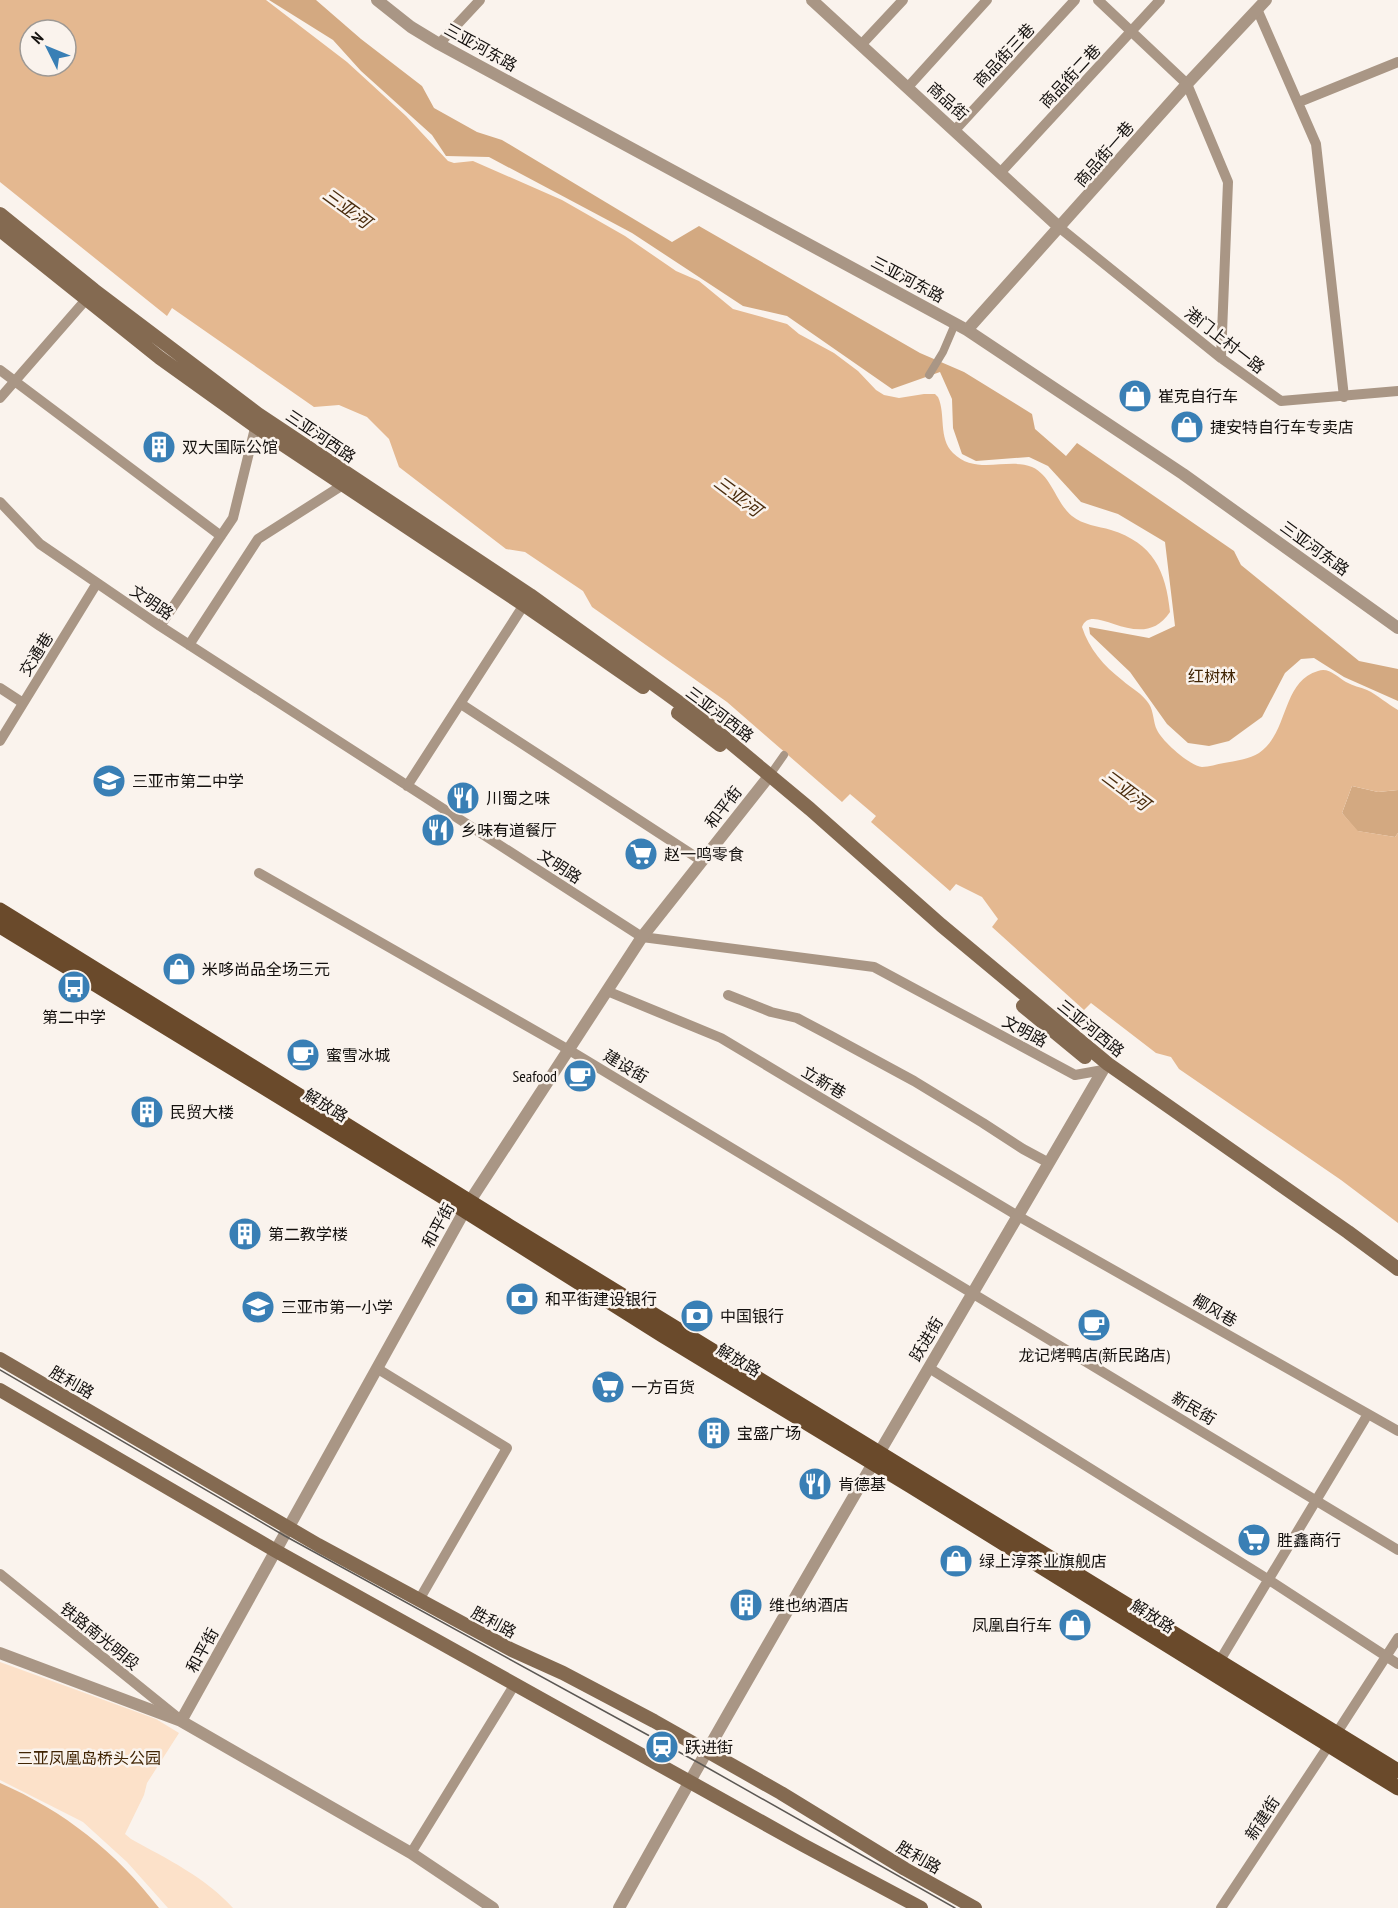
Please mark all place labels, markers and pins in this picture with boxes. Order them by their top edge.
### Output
shop icon: 崔克自行车 [1117,378,1153,414]
place label: 崔克自行车 [1158,386,1238,406]
shop icon: 捷安特自行车专卖店 [1169,409,1205,445]
place label: 捷安特自行车专卖店 [1210,417,1354,437]
building icon: 双大国际公馆 [141,429,177,465]
place label: 双大国际公馆 [182,437,278,457]
school or university icon: 三亚市第二中学 [91,763,127,799]
place label: 三亚市第二中学 [132,771,244,791]
restaurant icon: 川蜀之味 [445,780,481,816]
place label: 川蜀之味 [486,788,550,808]
restaurant icon: 乡味有道餐厅 [420,812,456,848]
place label: 乡味有道餐厅 [461,820,557,840]
supermarket icon: 赵一鸣零食 [623,836,659,872]
place label: 赵一鸣零食 [664,844,744,864]
shop icon: 米哆尚品全场三元 [161,951,197,987]
place label: 米哆尚品全场三元 [202,959,330,979]
bus stop icon: 第二中学 [56,969,92,1005]
place label: 第二中学 [42,1007,106,1027]
cafe icon: 蜜雪冰城 [285,1037,321,1073]
place label: 蜜雪冰城 [326,1045,390,1065]
cafe icon: Seafood [562,1058,598,1094]
place label: Seafood [512,1066,557,1086]
building icon: 民贸大楼 [129,1094,165,1130]
place label: 民贸大楼 [170,1102,234,1122]
building icon: 第二教学楼 [227,1216,263,1252]
place label: 第二教学楼 [268,1224,348,1244]
bank icon: 和平街建设银行 [504,1281,540,1317]
school or university icon: 三亚市第一小学 [240,1289,276,1325]
place label: 和平街建设银行 [545,1289,657,1309]
place label: 三亚市第一小学 [281,1297,393,1317]
bank icon: 中国银行 [679,1298,715,1334]
place label: 中国银行 [720,1306,784,1326]
cafe icon: 龙记烤鸭店(新民路店) [1076,1307,1112,1343]
place label: 龙记烤鸭店(新民路店) [1018,1345,1170,1365]
supermarket icon: 一方百货 [590,1369,626,1405]
place label: 一方百货 [631,1377,695,1397]
building icon: 宝盛广场 [696,1415,732,1451]
place label: 宝盛广场 [737,1423,801,1443]
restaurant icon: 肯德基 [797,1466,833,1502]
place label: 肯德基 [838,1474,886,1494]
supermarket icon: 胜鑫商行 [1236,1522,1272,1558]
place label: 胜鑫商行 [1277,1530,1341,1550]
shop icon: 绿上淳茶业旗舰店 [938,1543,974,1579]
place label: 绿上淳茶业旗舰店 [979,1551,1107,1571]
building icon: 维也纳酒店 [728,1587,764,1623]
place label: 维也纳酒店 [769,1595,849,1615]
shop icon: 凤凰自行车 [1057,1607,1093,1643]
place label: 凤凰自行车 [972,1615,1052,1635]
station icon: 跃进街 [644,1729,680,1765]
place label: 跃进街 [685,1737,733,1757]

